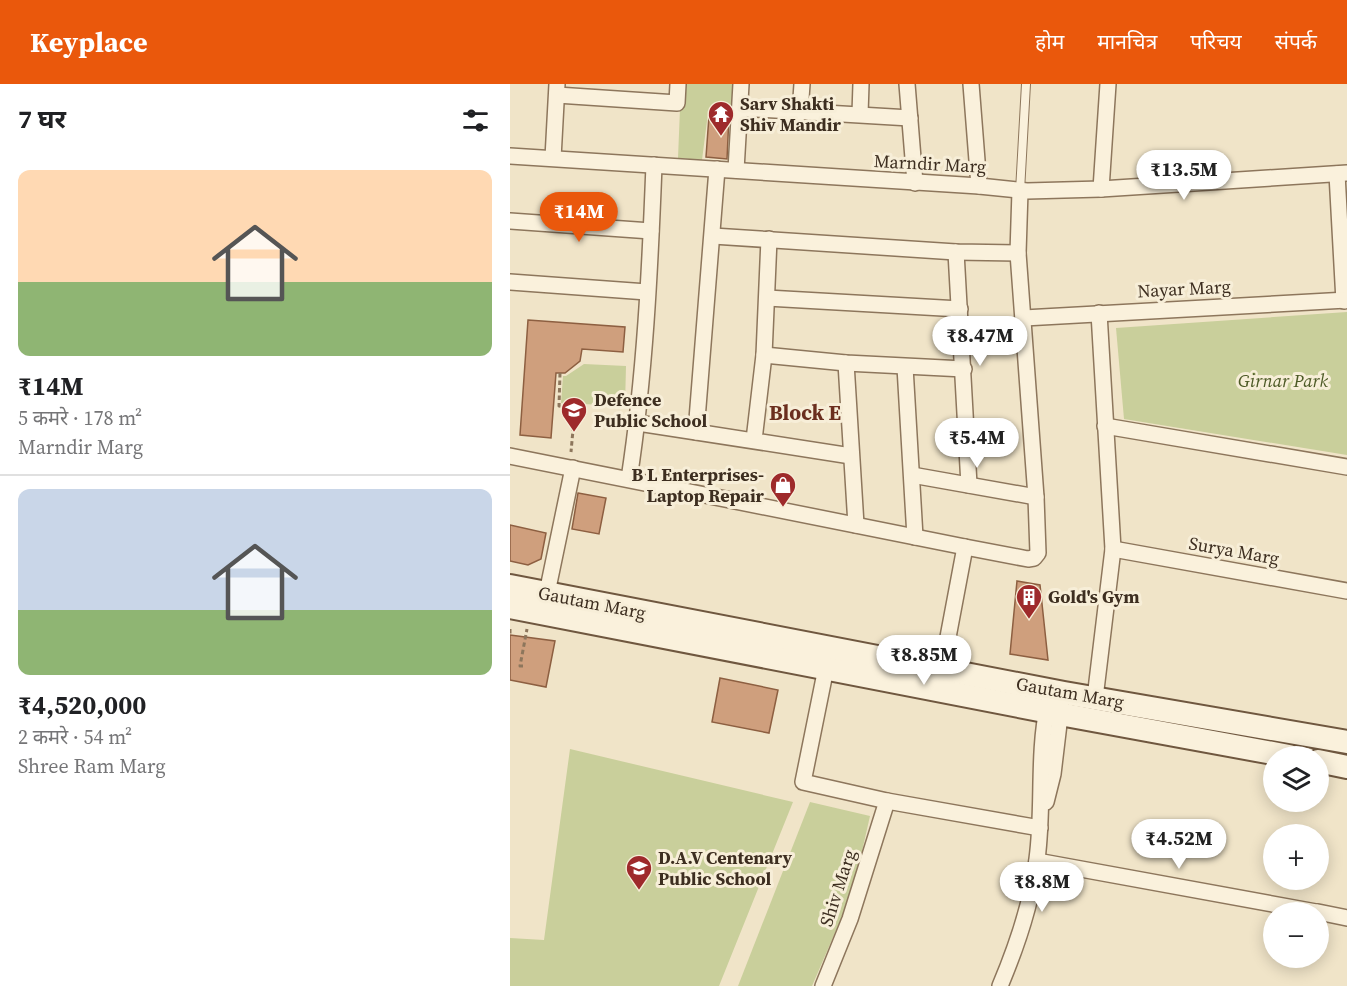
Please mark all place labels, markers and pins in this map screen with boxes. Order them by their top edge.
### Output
place label: Sarv Shakti Shiv Mandir [740,91,841,137]
temple icon: Sarv Shakti Shiv Mandir [706,99,736,137]
pin: ₹13.5M [1135,150,1233,201]
pin: ₹14M [543,192,615,243]
pin: ₹8.47M [931,316,1029,367]
place label: Defence Public School [594,387,708,433]
school or university icon: Defence Public School [559,395,589,433]
pin: ₹5.4M [935,418,1019,469]
place label: B L Enterprises- Laptop Repair [631,462,765,508]
shop icon: B L Enterprises- Laptop Repair [768,470,798,508]
building icon: Gold's Gym [1014,582,1044,620]
place label: Gold's Gym [1048,584,1140,609]
pin: ₹8.85M [875,635,973,686]
pin: ₹4.52M [1130,819,1228,870]
place label: D.A.V Centenary Public School [658,845,792,891]
school or university icon: D.A.V Centenary Public School [624,853,654,891]
pin: ₹8.8M [1000,862,1084,913]

